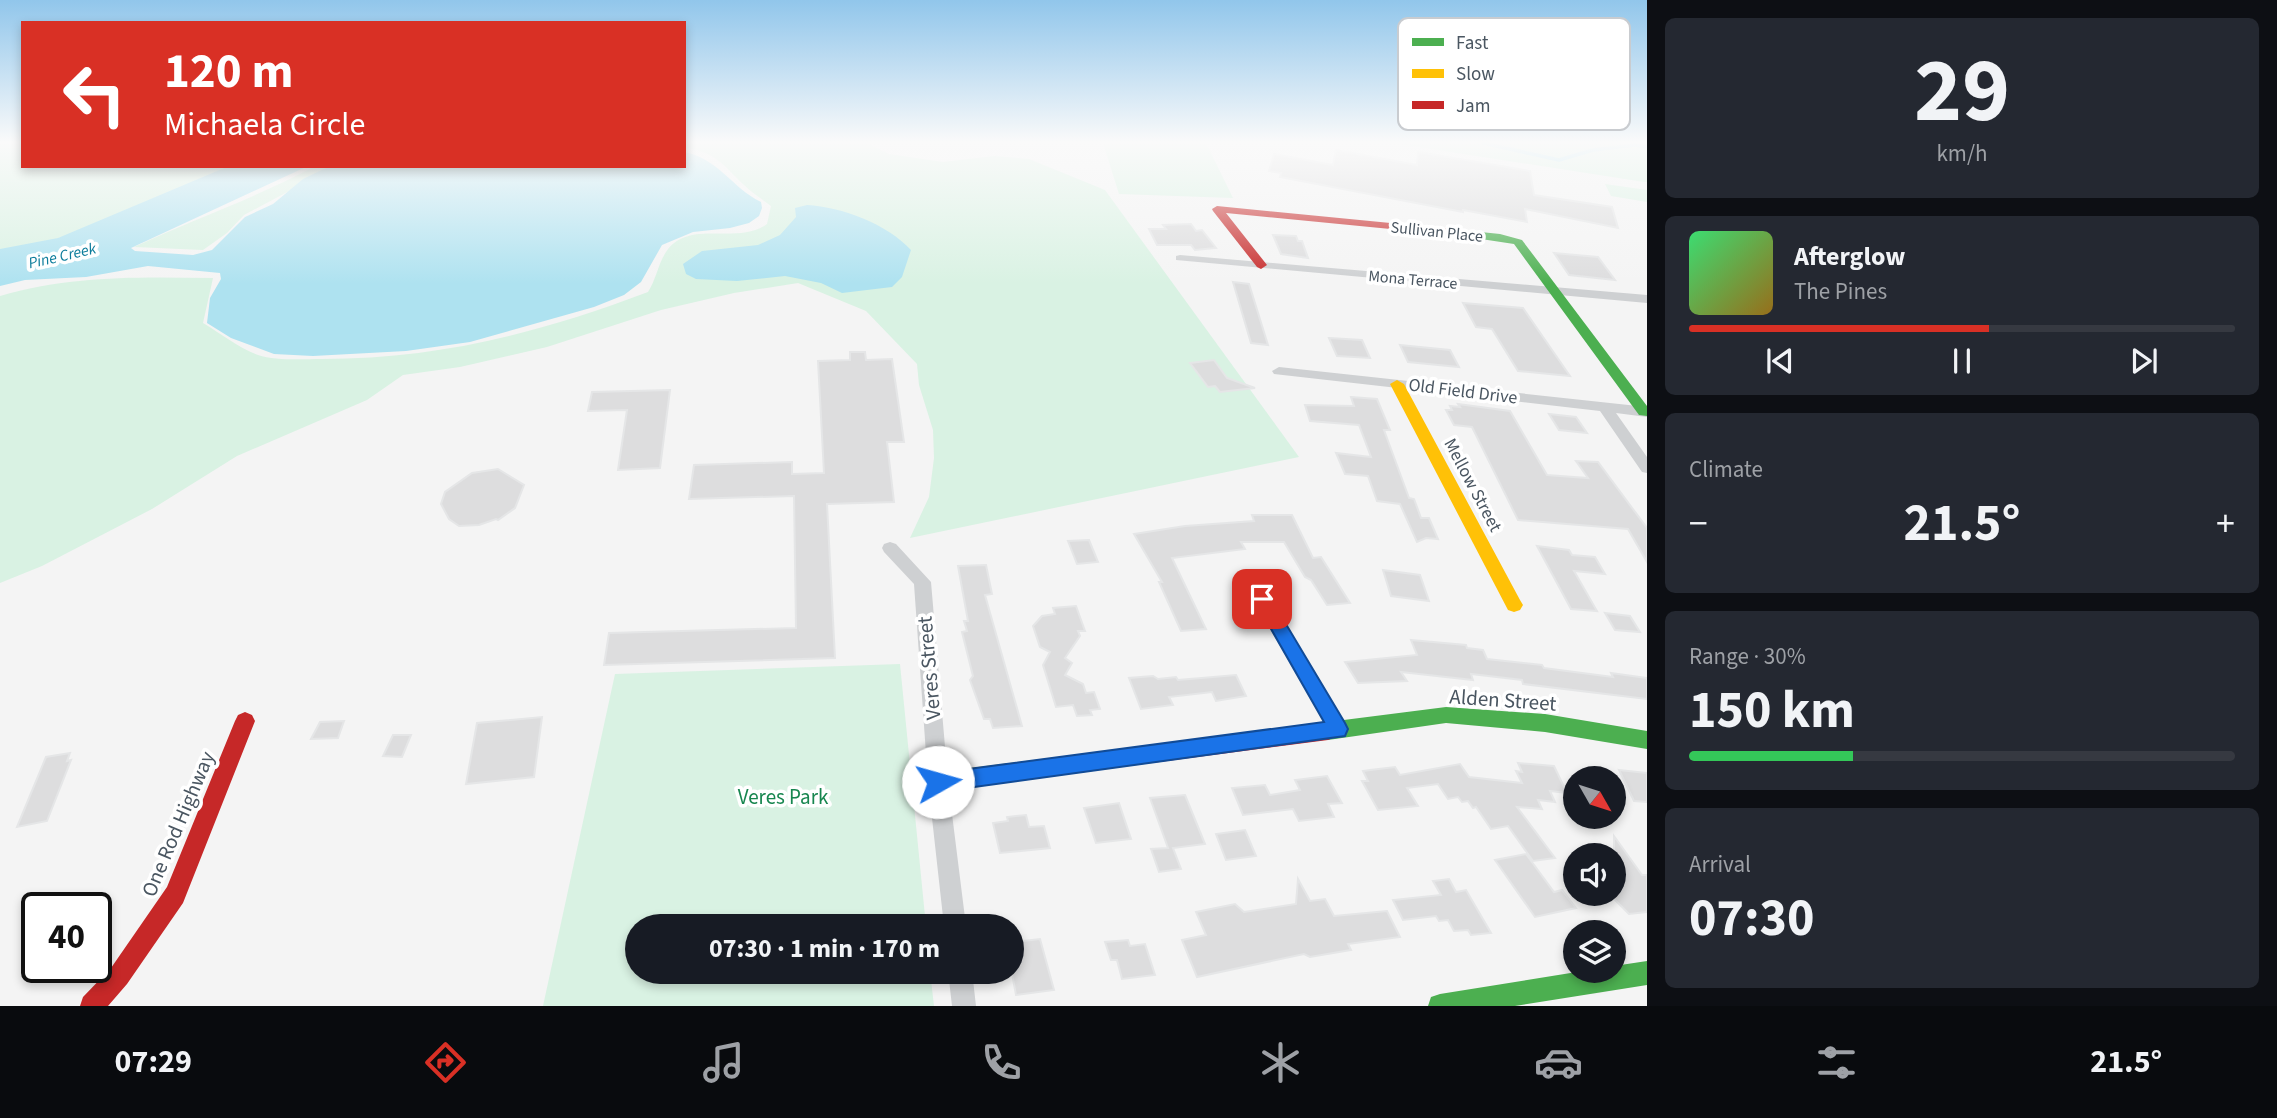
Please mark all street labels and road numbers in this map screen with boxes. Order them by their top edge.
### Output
street label: Sullivan Place [1390,216,1484,248]
street label: Mona Terrace [1367,265,1458,295]
street label: Old Field Drive [1407,372,1519,411]
street label: Mellow Street [1437,434,1508,536]
street label: Veres Street [910,615,948,721]
street label: Alden Street [1449,681,1557,719]
street label: One Rod Highway [134,747,222,901]

